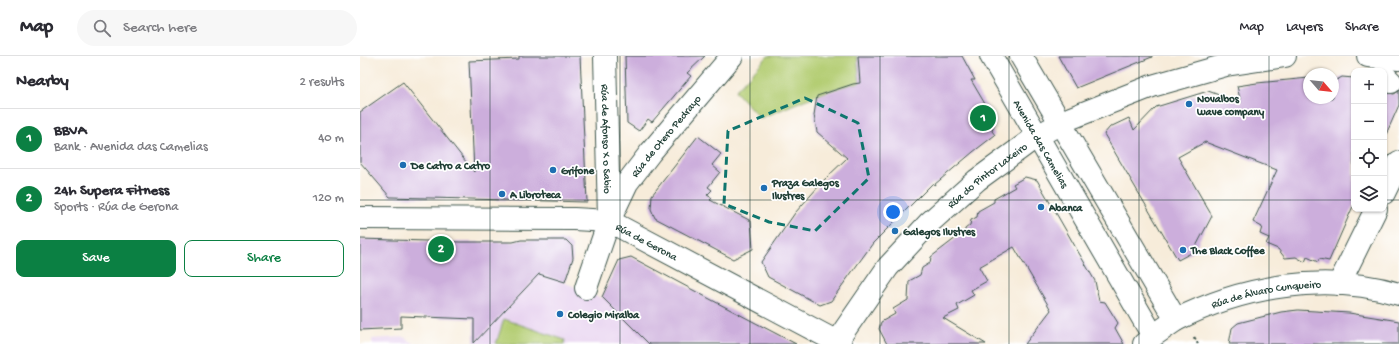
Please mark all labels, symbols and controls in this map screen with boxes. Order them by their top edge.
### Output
search box [77,10,357,46]
text: Map [20,16,53,39]
icon: search [91,17,113,39]
text: Search here [123,19,197,37]
text: Map [1240,19,1264,36]
text: Layers [1286,19,1323,36]
text: Share [1345,19,1379,36]
north arrow [1303,68,1339,104]
map controls [1351,68,1387,212]
button: + [1351,68,1387,104]
text: Nearby [16,72,69,92]
text: 2 results [299,75,344,90]
street label: Rúa de Afonso X o Sabio [598,84,612,194]
street label: Rúa de Otero Pedrayo [630,93,705,180]
place label: Novalbos wave company [1196,94,1265,119]
street label: Avenida das Camelias [1010,98,1070,191]
marker: Novalbos wave company [1184,99,1194,109]
pin: 1 [970,103,996,133]
button: − [1351,104,1387,140]
text: BBVA [54,122,87,140]
text: 1 [26,131,32,146]
text: 40 m [318,131,344,146]
text: Bank · Avenida das Camelias [54,140,208,155]
button: locate [1351,140,1387,176]
street label: Rúa do Pintor Laxeiro [946,141,1030,212]
marker: De Catro a Catro [398,160,408,170]
place label: De Catro a Catro [410,160,490,173]
marker: Grifone [548,165,558,175]
place label: Grifone [561,165,596,178]
button: layers [1351,176,1387,212]
place label: Praza Galegos Ilustres [771,178,840,203]
text: 24h Supera Fitness [54,182,169,200]
marker: Praza Galegos Ilustres [759,183,769,193]
marker: A Libroteca [497,189,507,199]
place label: A Libroteca [509,189,562,202]
text: 2 [26,191,32,206]
text: 120 m [313,191,344,206]
text: Sports · Rúa de Gerona [54,200,178,215]
your location [883,202,903,222]
marker: Abanca [1036,202,1046,212]
place label: Abanca [1048,203,1083,215]
street label: Rúa de Gerona [613,222,680,265]
marker: Galegos Ilustres [890,226,900,236]
place label: Galegos Ilustres [903,226,976,240]
pin: 2 [428,234,454,264]
button: Save [16,240,176,277]
button: Share [184,240,344,277]
marker: The Black Coffee [1178,245,1188,255]
place label: The Black Coffee [1190,245,1266,258]
street label: Rúa de Álvaro Cunqueiro [1210,279,1322,312]
marker: Colegio Miralba [555,309,565,319]
place label: Colegio Miralba [567,310,640,323]

